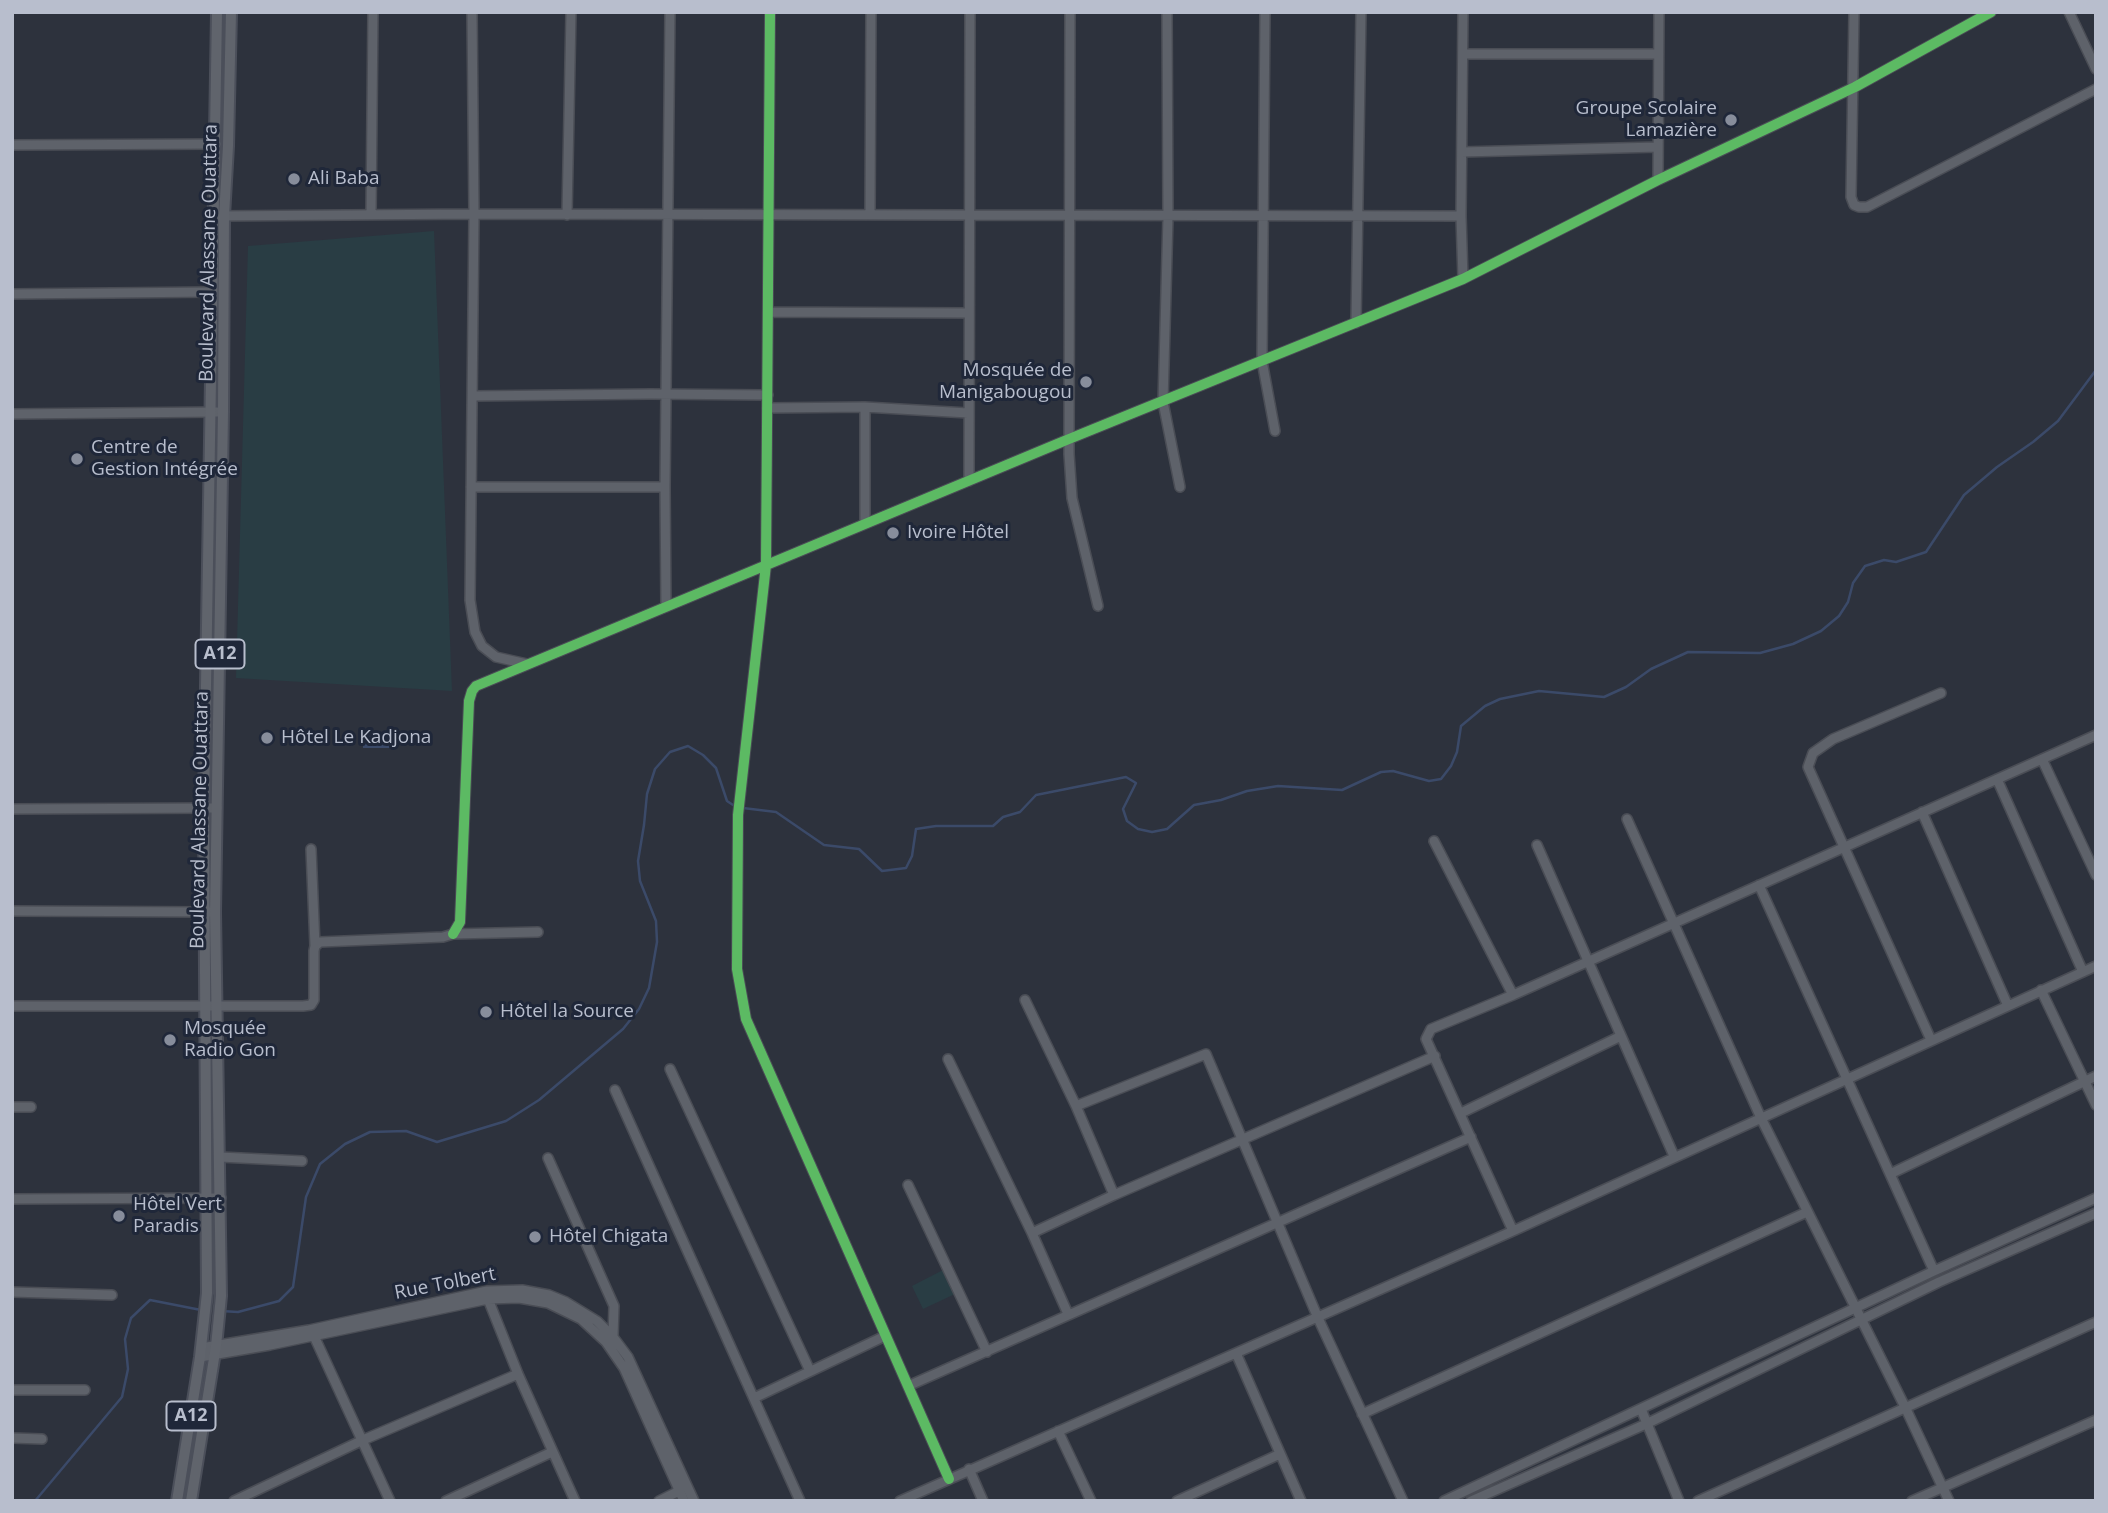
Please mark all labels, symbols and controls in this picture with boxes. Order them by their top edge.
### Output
place label: Groupe Scolaire Lamazière [1576,98,1717,142]
marker: Groupe Scolaire Lamazière [1723,112,1739,128]
street label: Boulevard Alassane Ouattara [195,124,223,382]
place label: Ali Baba [308,168,380,190]
marker: Ali Baba [286,171,302,187]
place label: Mosquée de Manigabougou [939,360,1072,404]
marker: Mosquée de Manigabougou [1078,374,1094,390]
place label: Centre de Gestion Intégrée [91,437,238,481]
marker: Centre de Gestion Intégrée [69,451,85,467]
place label: Ivoire Hôtel [907,522,1009,544]
marker: Ivoire Hôtel [885,525,901,541]
road number: A12 [196,640,244,668]
street label: Boulevard Alassane Ouattara [186,691,214,949]
place label: Hôtel Le Kadjona [281,727,431,749]
marker: Hôtel Le Kadjona [259,730,275,746]
place label: Hôtel la Source [500,1001,634,1023]
marker: Hôtel la Source [478,1004,494,1020]
place label: Mosquée Radio Gon [184,1018,276,1062]
marker: Mosquée Radio Gon [162,1032,178,1048]
place label: Hôtel Vert Paradis [133,1194,222,1238]
marker: Hôtel Vert Paradis [111,1208,127,1224]
place label: Hôtel Chigata [549,1226,668,1248]
marker: Hôtel Chigata [527,1229,543,1245]
street label: Rue Tolbert [393,1263,497,1305]
road number: A12 [166,1401,216,1430]

